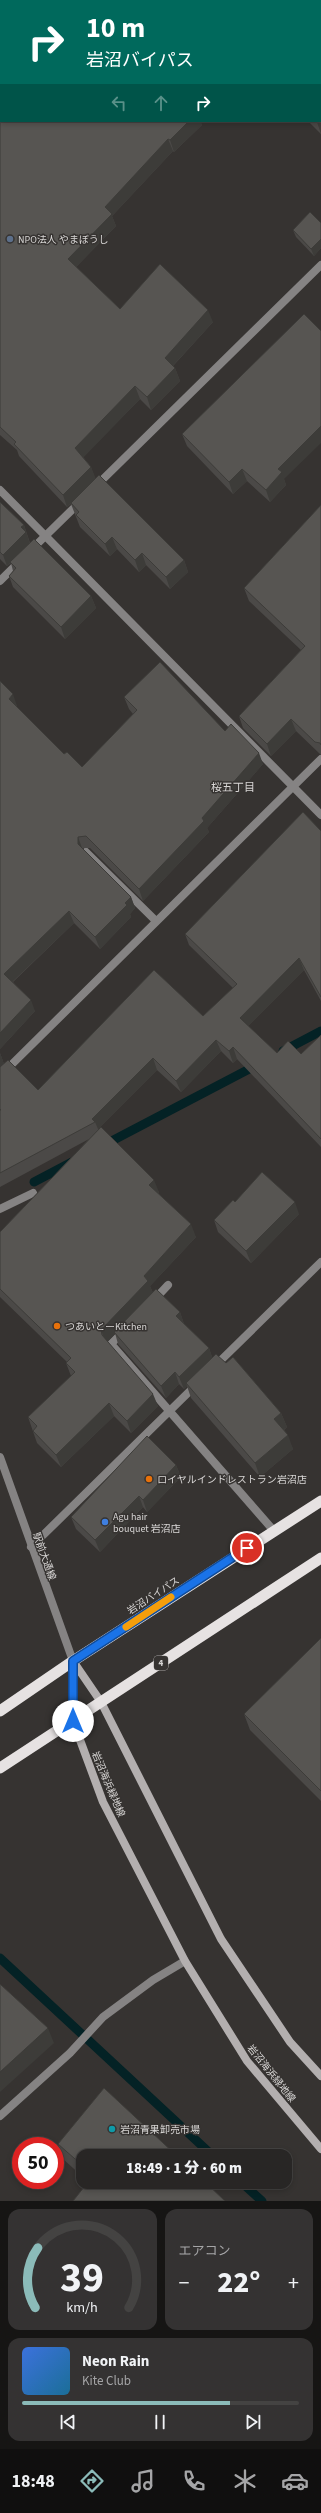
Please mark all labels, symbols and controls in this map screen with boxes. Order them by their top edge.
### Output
text: 10 m [86,8,145,48]
icon: right [20,16,72,68]
text: 岩沼バイパス [86,48,194,73]
icon: left [108,92,130,114]
icon: ahead [150,92,172,114]
icon: right [192,92,214,114]
place label: NPO法人 やまぼうし [18,233,109,247]
marker: NPO法人 やまぼうし [5,234,15,244]
district label: 桜五丁目 [211,780,255,795]
place label: つあいとーKitchen [65,1320,147,1334]
marker: つあいとーKitchen [52,1321,62,1331]
place label: ロイヤルインドレストラン岩沼店 [157,1473,307,1487]
marker: ロイヤルインドレストラン岩沼店 [144,1474,154,1484]
place label: Agu hair bouquet 岩沼店 [113,1510,181,1536]
marker: Agu hair bouquet 岩沼店 [100,1517,110,1527]
street label: 駅前大通線 [29,1530,59,1582]
pin [230,1531,264,1565]
icon: arrive [236,1537,258,1559]
street label: 岩沼バイパス [125,1574,182,1618]
road number: 4 [154,1656,168,1670]
position arrow [52,1700,94,1742]
street label: 岩沼海浜緑地線 [88,1749,128,1819]
street label: 岩沼海浜緑地線 [244,2042,299,2105]
place label: 岩沼青果卸売市場 [120,2123,200,2137]
marker: 岩沼青果卸売市場 [107,2124,117,2134]
speed limit sign: 50 [12,2137,64,2189]
text: 18:49 · 1 分 · 60 m [126,2158,242,2179]
text: エアコン [179,2242,231,2260]
text: 39 [60,2247,104,2307]
text: 22° [217,2261,260,2304]
text: − [179,2267,189,2299]
text: + [288,2267,299,2299]
text: km/h [66,2296,98,2317]
text: Neon Rain [82,2351,149,2372]
text: Kite Club [82,2372,131,2390]
icon: previous [57,2411,79,2433]
icon: pause [149,2411,171,2433]
icon: next [242,2411,264,2433]
icon: directions [78,2467,106,2495]
icon: music [129,2467,157,2495]
icon: phone [180,2467,208,2495]
icon: climate [231,2467,259,2495]
icon: car [281,2467,309,2495]
text: 18:48 [11,2469,55,2494]

